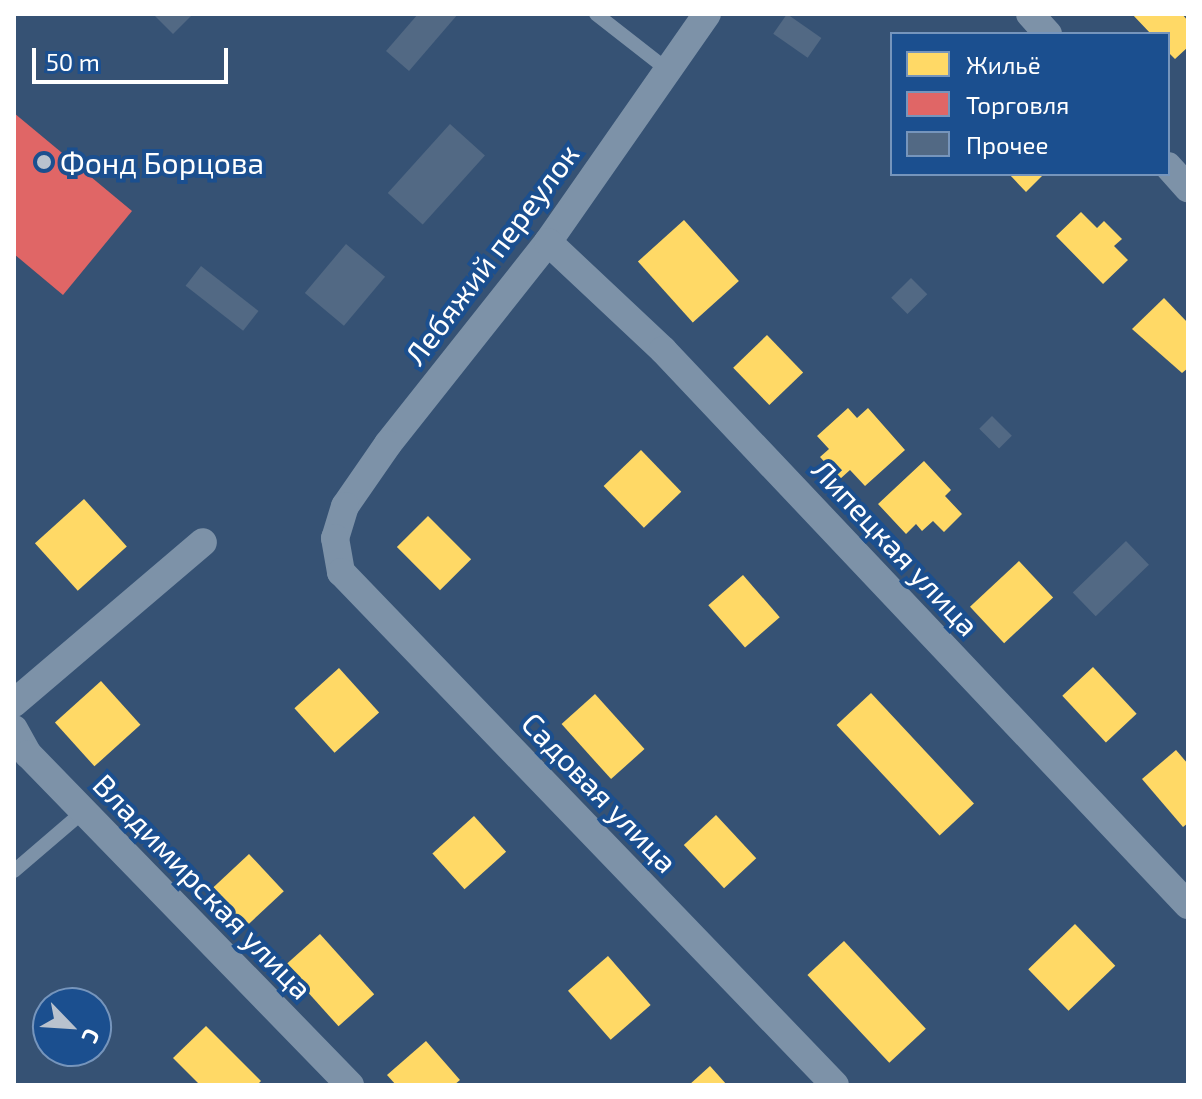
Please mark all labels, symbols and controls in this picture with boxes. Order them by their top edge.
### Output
scale bar [36,32,232,82]
legend [890,32,1170,176]
text: 50 m [46,47,100,76]
text: Жильё [966,50,1041,79]
text: Торговля [966,90,1069,119]
text: Прочее [966,130,1048,159]
street label: Лебяжий переулок [396,137,586,371]
place label: Фонд Борцова [60,144,264,180]
marker: Фонд Борцова [35,153,53,171]
street label: Липецкая улица [805,451,987,643]
street label: Садовая улица [515,705,685,879]
street label: Владимирская улица [86,766,320,1006]
north arrow [32,987,112,1067]
text: С [77,1025,106,1048]

